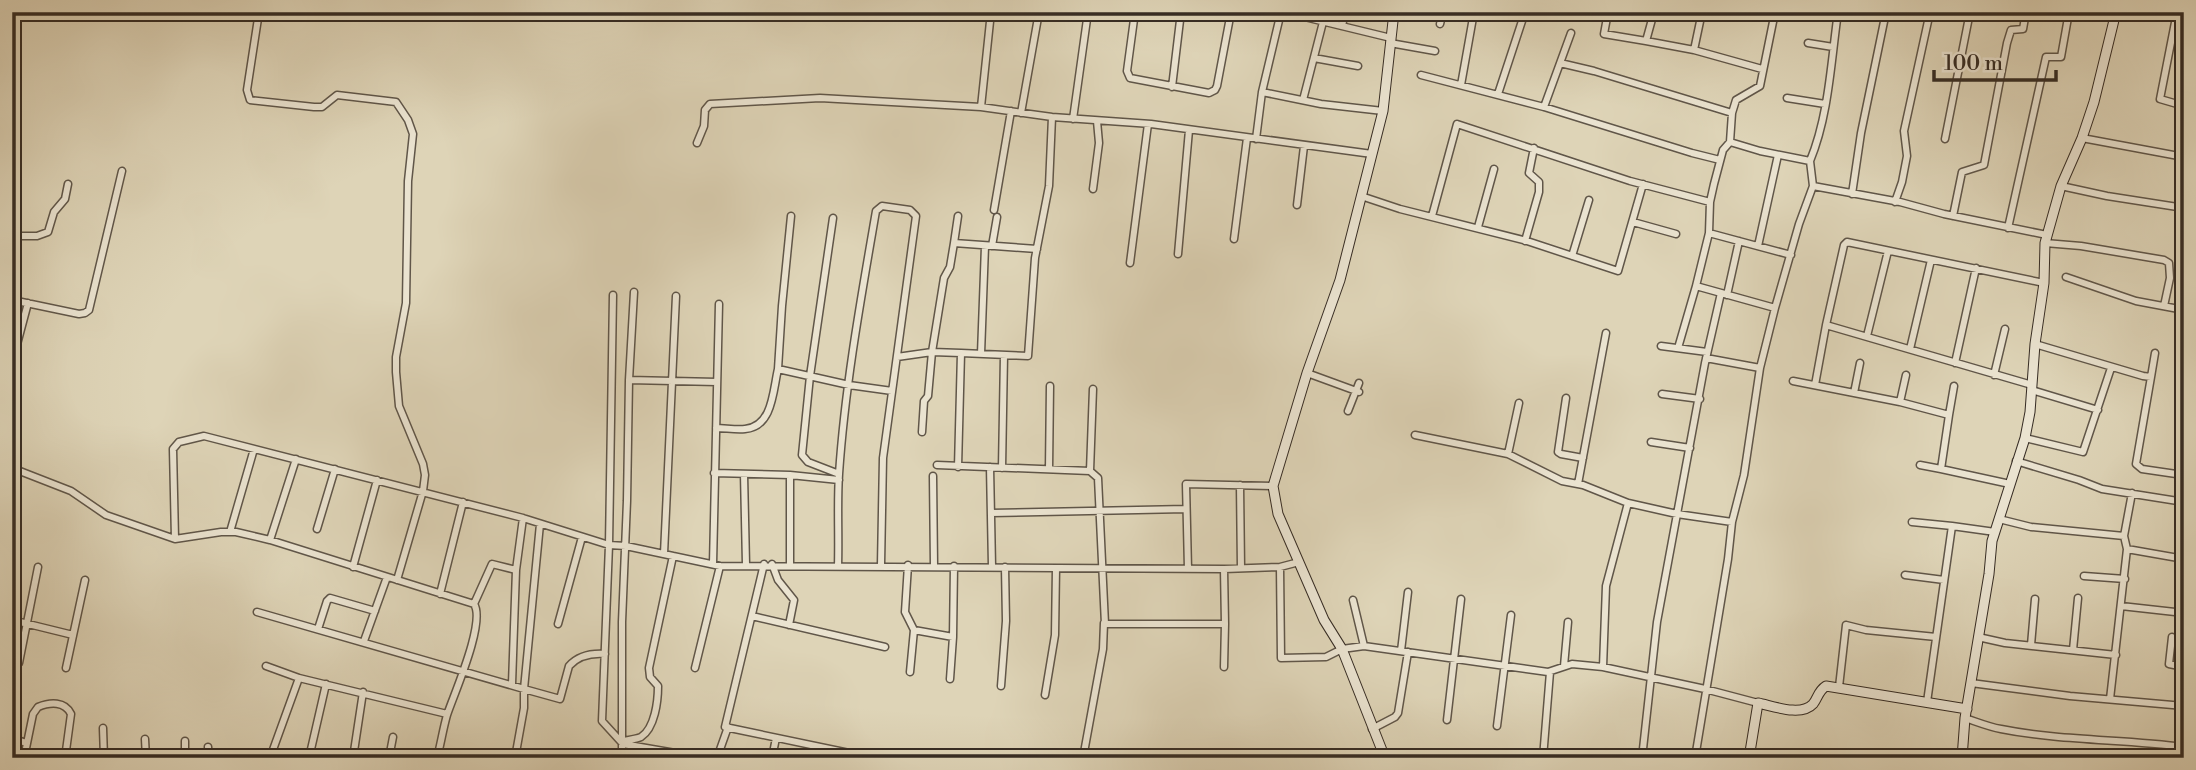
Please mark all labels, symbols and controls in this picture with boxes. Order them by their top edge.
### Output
scale bar [1934,38,2056,82]
text: 100 m [1944,51,2003,77]

